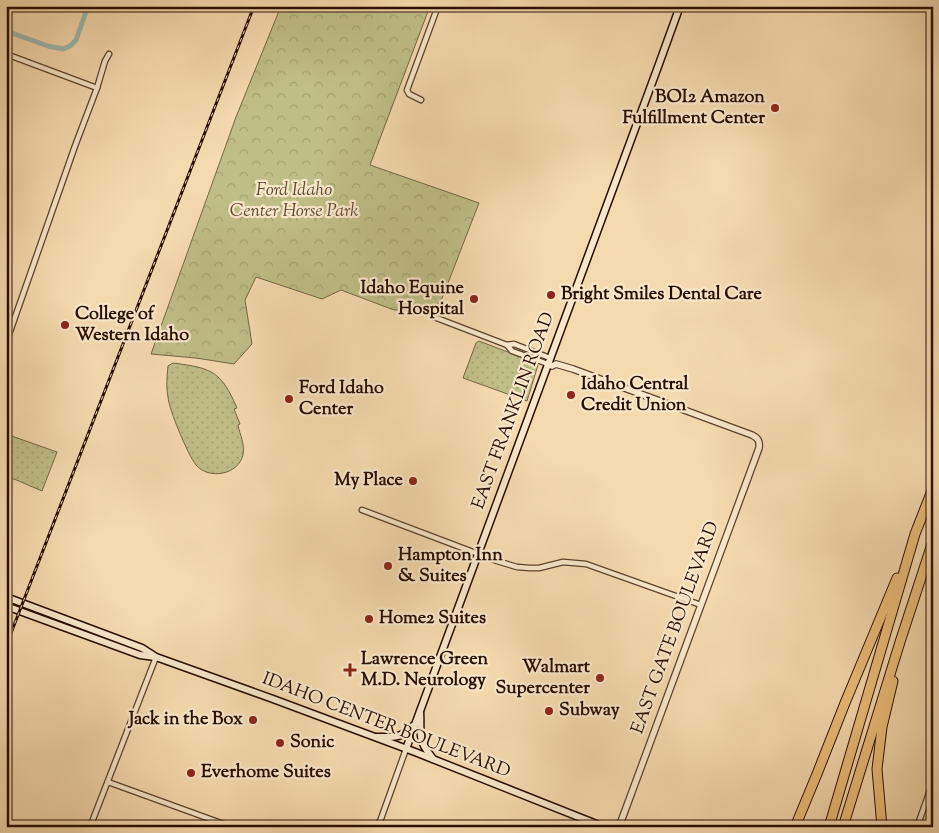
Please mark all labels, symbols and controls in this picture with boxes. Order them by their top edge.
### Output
place label: BOI2 Amazon Fulfillment Center [622,85,765,132]
marker: BOI2 Amazon Fulfillment Center [769,102,781,114]
park label: Ford Idaho Center Horse Park [230,178,358,225]
place label: Idaho Equine Hospital [360,276,465,323]
place label: Bright Smiles Dental Care [561,282,763,308]
marker: Bright Smiles Dental Care [545,289,557,301]
marker: Idaho Equine Hospital [468,293,480,305]
place label: College of Western Idaho [75,302,189,349]
street label: EAST FRANKLIN ROAD [466,309,562,513]
marker: College of Western Idaho [59,319,71,331]
place label: Idaho Central Credit Union [581,372,689,419]
place label: Ford Idaho Center [299,376,384,423]
marker: Idaho Central Credit Union [565,389,577,401]
marker: Ford Idaho Center [283,393,295,405]
place label: My Place [334,468,404,494]
marker: My Place [407,475,419,487]
street label: EAST GATE BOULEVARD [625,518,727,738]
place label: Hampton Inn & Suites [398,543,503,590]
marker: Hampton Inn & Suites [382,560,394,572]
place label: Home2 Suites [379,606,486,632]
marker: Home2 Suites [363,613,375,625]
place label: Lawrence Green M.D. Neurology [361,647,489,694]
place label: Walmart Supercenter [496,655,591,702]
marker: Lawrence Green M.D. Neurology [343,663,357,677]
street label: IDAHO CENTER BOULEVARD [258,667,514,785]
marker: Walmart Supercenter [594,672,606,684]
place label: Subway [559,698,620,724]
marker: Subway [543,705,555,717]
place label: Jack in the Box [127,707,243,733]
marker: Jack in the Box [247,714,259,726]
place label: Sonic [290,730,335,756]
marker: Sonic [274,737,286,749]
place label: Everhome Suites [201,760,331,786]
marker: Everhome Suites [185,767,197,779]

